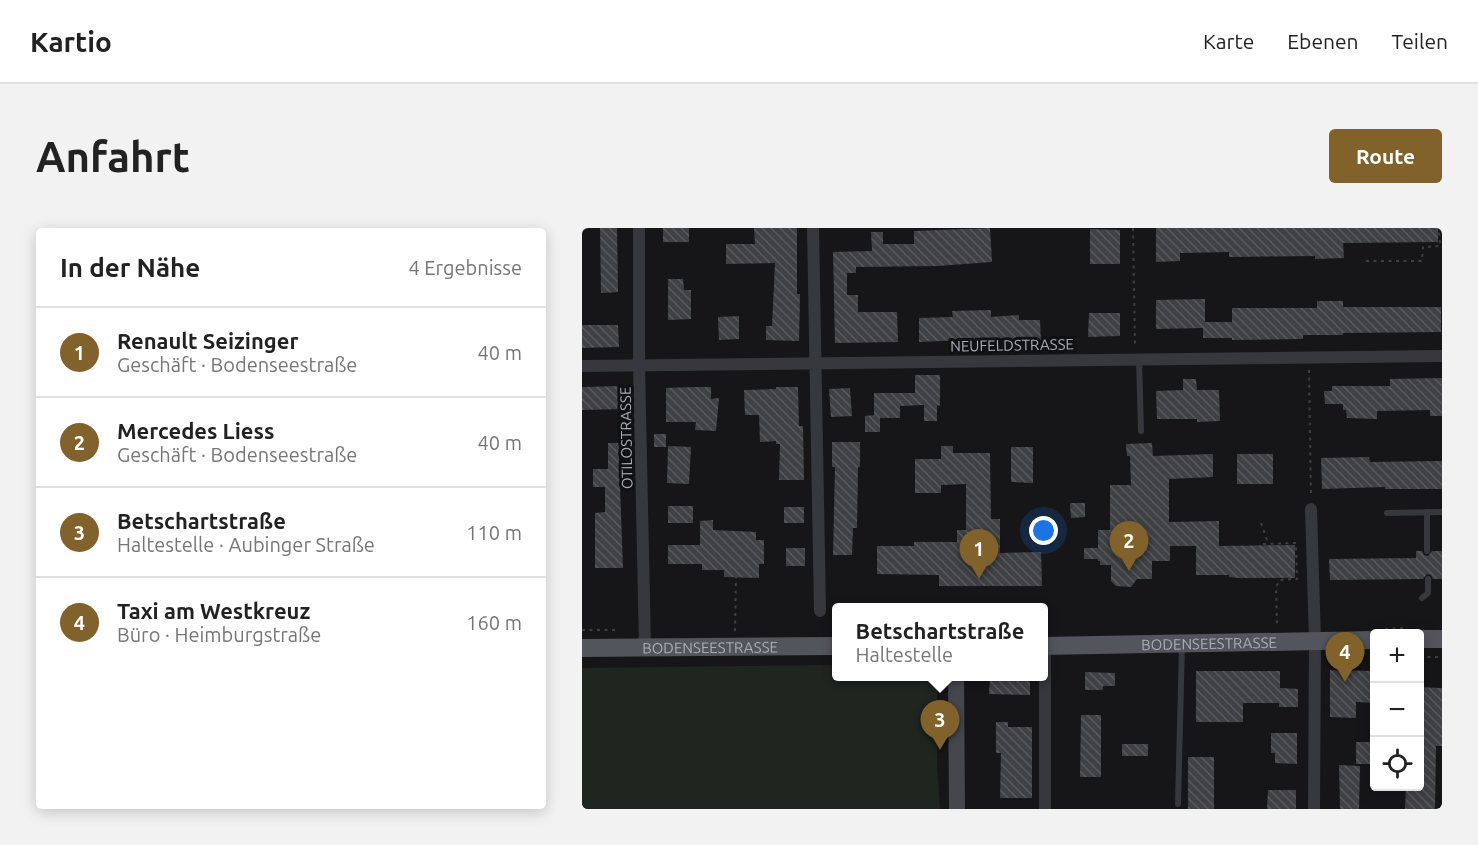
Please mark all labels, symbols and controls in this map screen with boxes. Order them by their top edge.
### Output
text: Kartio [30,26,112,57]
text: Karte [1203,29,1254,53]
text: Ebenen [1287,29,1359,53]
text: Teilen [1392,29,1448,53]
button: Route [1329,129,1442,183]
text: Anfahrt [36,133,190,180]
text: In der Nähe [60,253,200,282]
text: 4 Ergebnisse [408,256,522,279]
text: Renault Seizinger [117,328,298,353]
street label: NEUFELDSTRASSE [950,335,1074,355]
text: 1 [74,341,85,364]
text: 40 m [478,341,522,364]
text: Geschäft · Bodenseestraße [117,353,357,376]
street label: OTILOSTRASSE [617,387,635,489]
text: Mercedes Liess [117,418,274,443]
text: 2 [74,431,85,454]
text: 40 m [478,431,522,454]
text: Geschäft · Bodenseestraße [117,443,357,466]
text: Betschartstraße [117,508,286,533]
your location [1029,516,1058,545]
text: 3 [74,521,85,544]
text: 110 m [466,521,522,544]
pin: 2 [1110,522,1148,571]
pin: 1 [960,530,998,579]
text: Haltestelle · Aubinger Straße [117,533,375,556]
text: Taxi am Westkreuz [117,598,310,623]
popup [832,603,1048,681]
text: 4 [74,611,85,634]
text: 160 m [466,611,522,634]
text: Betschartstraße [856,618,1024,643]
text: Büro · Heimburgstraße [117,623,321,646]
map controls [1370,629,1424,791]
button: + [1370,629,1424,683]
pin: 4 [1326,632,1365,682]
street label: BODENSEESTRASSE [1141,633,1277,653]
street label: BODENSEESTRASSE [642,638,778,656]
text: Haltestelle [856,643,953,666]
button: − [1370,683,1424,737]
pin: 3 [920,700,960,750]
button: locate [1370,737,1424,791]

